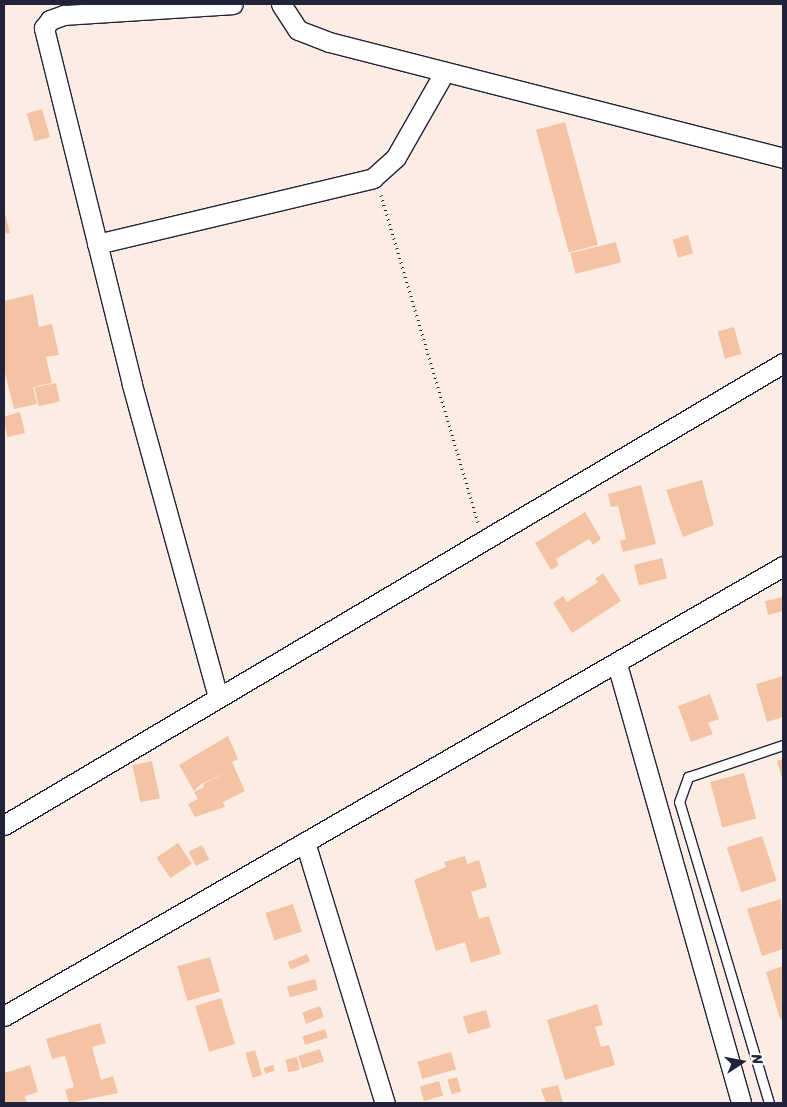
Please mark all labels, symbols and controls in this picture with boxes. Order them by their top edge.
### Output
north arrow [717,1037,767,1087]
text: N [744,1052,770,1066]

